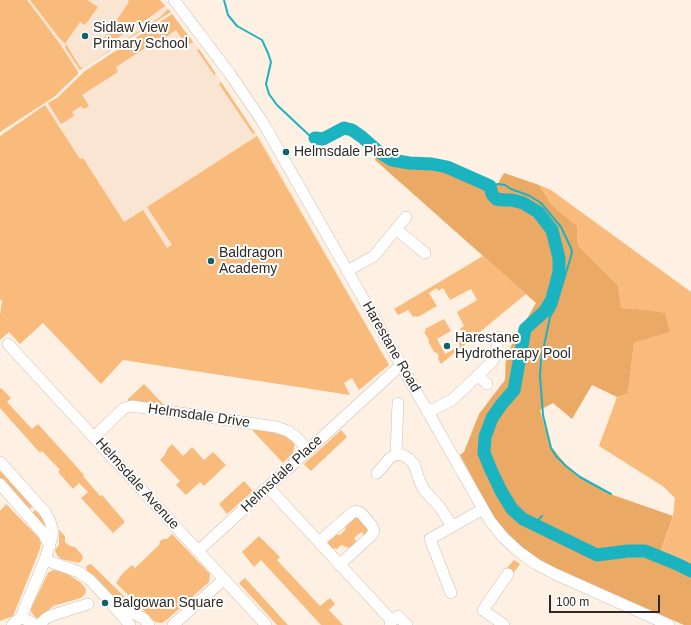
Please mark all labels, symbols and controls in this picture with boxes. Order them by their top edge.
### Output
place label: Sidlaw View Primary School [93,20,188,52]
marker: Sidlaw View Primary School [80,31,90,41]
place label: Helmsdale Place [294,144,399,160]
marker: Helmsdale Place [281,147,291,157]
place label: Baldragon Academy [219,245,283,278]
marker: Baldragon Academy [206,256,216,266]
street label: Harestane Road [358,299,424,395]
place label: Harestane Hydrotherapy Pool [455,330,571,362]
marker: Harestane Hydrotherapy Pool [442,341,452,351]
street label: Helmsdale Drive [147,401,251,431]
street label: Helmsdale Place [238,432,326,516]
street label: Helmsdale Avenue [92,435,182,533]
scale bar [551,587,662,613]
place label: Balgowan Square [113,595,224,611]
text: 100 m [556,595,589,609]
marker: Balgowan Square [100,598,110,608]

